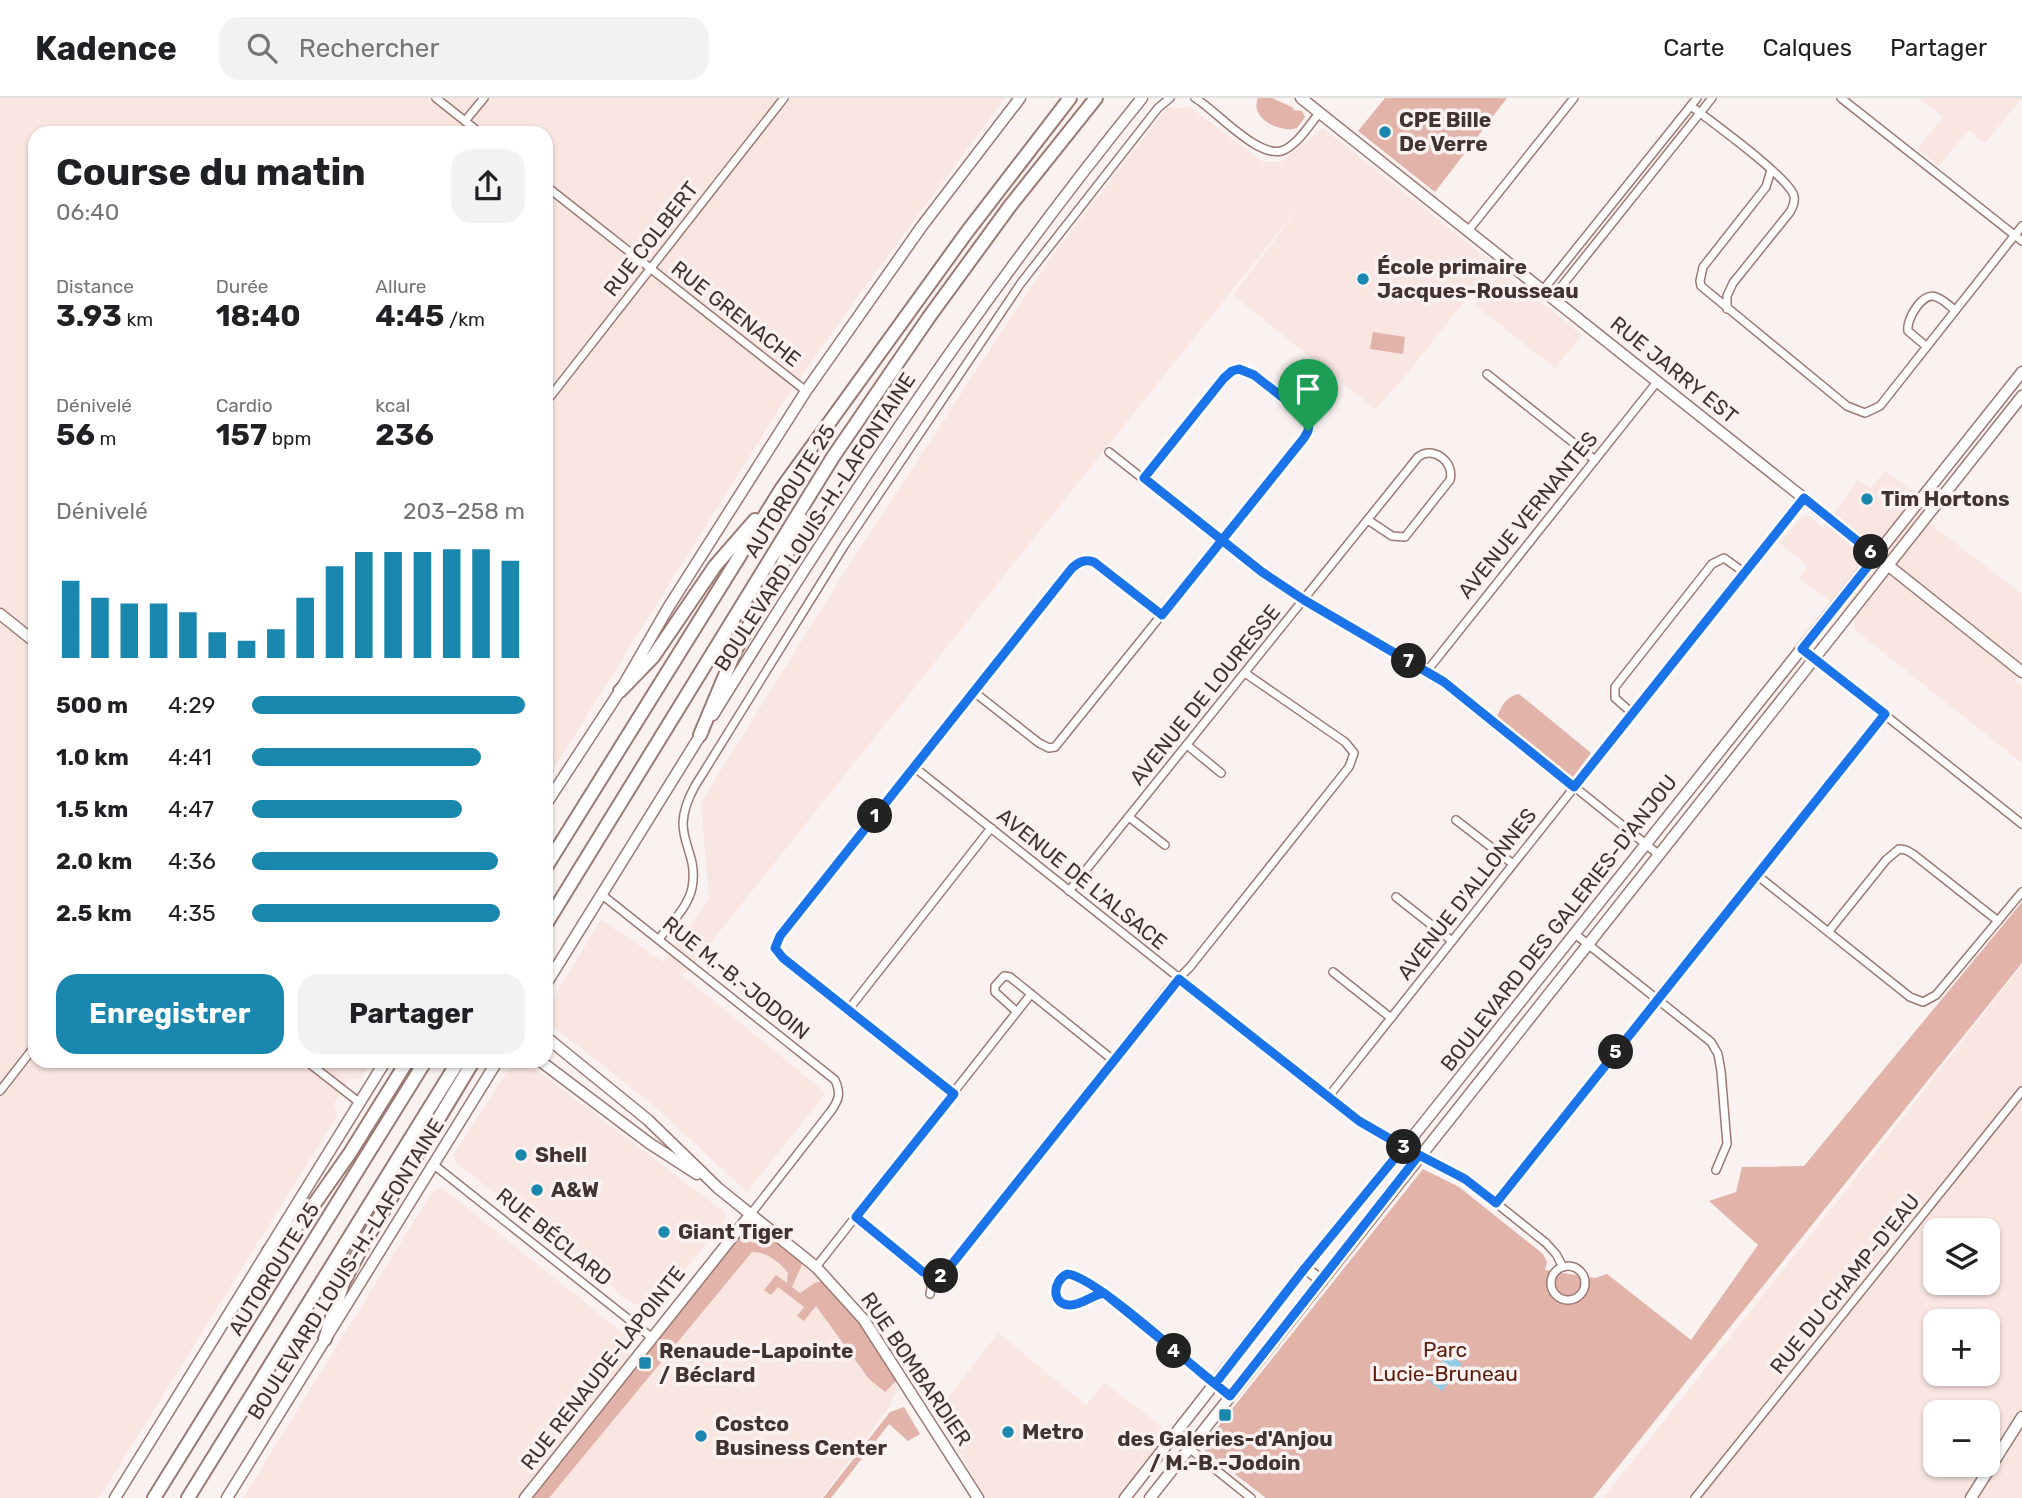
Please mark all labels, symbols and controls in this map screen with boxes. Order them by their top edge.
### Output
search box [219,17,709,80]
text: Kadence [35,29,177,68]
icon: search [243,29,281,67]
text: Rechercher [299,33,439,64]
text: Carte [1663,34,1724,62]
text: Calques [1762,34,1852,62]
text: Partager [1890,34,1987,62]
place label: CPE Bille De Verre [1399,107,1491,156]
marker: CPE Bille De Verre [1377,124,1393,140]
text: Course du matin [56,149,366,195]
button: share [451,149,525,223]
street label: RUE COLBERT [598,176,703,301]
text: 06:40 [56,198,119,226]
place label: École primaire Jacques-Rousseau [1377,254,1579,303]
street label: RUE GRENACHE [667,255,806,372]
marker: École primaire Jacques-Rousseau [1355,271,1371,287]
text: Distance [56,275,134,298]
text: Durée [216,275,269,298]
text: Allure [375,275,426,298]
text: 3.93 [56,298,122,334]
text: 18:40 [216,298,301,334]
text: 4:45 [375,298,444,334]
text: km [122,308,153,331]
text: /km [444,308,485,331]
street label: RUE JARRY EST [1606,311,1743,429]
pin [1278,359,1338,431]
street label: BOULEVARD LOUIS-H.-LAFONTAINE [709,368,920,675]
icon: arrive [1289,370,1327,408]
text: Dénivelé [56,394,132,417]
text: Cardio [216,394,273,417]
text: kcal [375,394,410,417]
text: 56 [56,417,95,453]
text: 157 [216,417,267,453]
text: 236 [375,417,434,453]
street label: AUTOROUTE 25 [739,420,840,562]
street label: AVENUE VERNANTES [1453,426,1603,603]
text: m [95,427,116,450]
text: bpm [267,427,311,450]
place label: Tim Hortons [1881,486,2010,511]
marker: Tim Hortons [1859,491,1875,507]
text: Dénivelé [56,497,148,525]
text: 203–258 m [403,497,525,525]
pin: 6 [1854,534,1888,570]
text: 6 [1864,540,1877,563]
street label: AVENUE DE LOURESSE [1124,599,1285,790]
pin: 7 [1392,644,1426,678]
text: 7 [1403,649,1414,672]
text: 500 m [56,691,128,719]
text: 4:29 [168,691,215,719]
text: 1.0 km [56,743,129,771]
text: 4:41 [168,743,212,771]
street label: BOULEVARD DES GALERIES-D'ANJOU [1435,770,1682,1076]
text: 1.5 km [56,795,128,823]
text: 4:47 [168,795,214,823]
pin: 1 [858,798,892,834]
street label: AVENUE DE L'ALSACE [992,802,1172,955]
street label: AVENUE D'ALLONNES [1392,803,1541,985]
text: 1 [870,804,879,827]
text: 2.0 km [56,847,132,875]
text: 4:36 [168,847,216,875]
text: 2.5 km [56,899,132,927]
text: 4:35 [168,899,216,927]
street label: RUE M.-B.-JODOIN [658,911,815,1044]
button: Enregistrer [56,974,284,1054]
button: Partager [298,974,525,1054]
pin: 5 [1598,1034,1634,1070]
text: 5 [1609,1040,1622,1063]
street label: BOULEVARD LOUIS-H.-LAFONTAINE [242,1114,449,1424]
pin: 3 [1386,1130,1422,1164]
text: 3 [1397,1135,1410,1158]
place label: Shell [535,1142,587,1167]
marker: Shell [513,1147,529,1163]
place label: A&W [551,1177,599,1202]
marker: A&W [529,1182,545,1198]
street label: RUE BÉCLARD [492,1183,617,1291]
street label: RUE DU CHAMP-D'EAU [1764,1189,1925,1379]
street label: AUTOROUTE 25 [223,1198,324,1340]
map controls [1923,1218,2000,1477]
button: layers [1923,1218,2000,1295]
place label: Giant Tiger [678,1219,794,1244]
marker: Giant Tiger [656,1224,672,1240]
pin: 2 [923,1258,958,1294]
street label: RUE RENAUDE-LAPOINTE [515,1261,690,1475]
text: 2 [934,1264,947,1287]
street label: RUE BOMBARDIER [856,1287,977,1450]
button: + [1923,1309,2000,1386]
pin: 4 [1156,1334,1192,1368]
park label: Parc Lucie-Bruneau [1372,1337,1518,1386]
place label: Renaude-Lapointe / Béclard [659,1338,854,1387]
text: 4 [1167,1339,1180,1362]
marker: Renaude-Lapointe / Béclard [637,1355,653,1371]
button: − [1923,1400,2000,1477]
marker: des Galeries-d'Anjou / M.-B.-Jodoin [1217,1407,1233,1423]
place label: Costco Business Center [715,1411,887,1460]
place label: Metro [1022,1419,1084,1444]
marker: Metro [1000,1424,1016,1440]
place label: des Galeries-d'Anjou / M.-B.-Jodoin [1117,1426,1333,1475]
marker: Costco Business Center [693,1428,709,1444]

